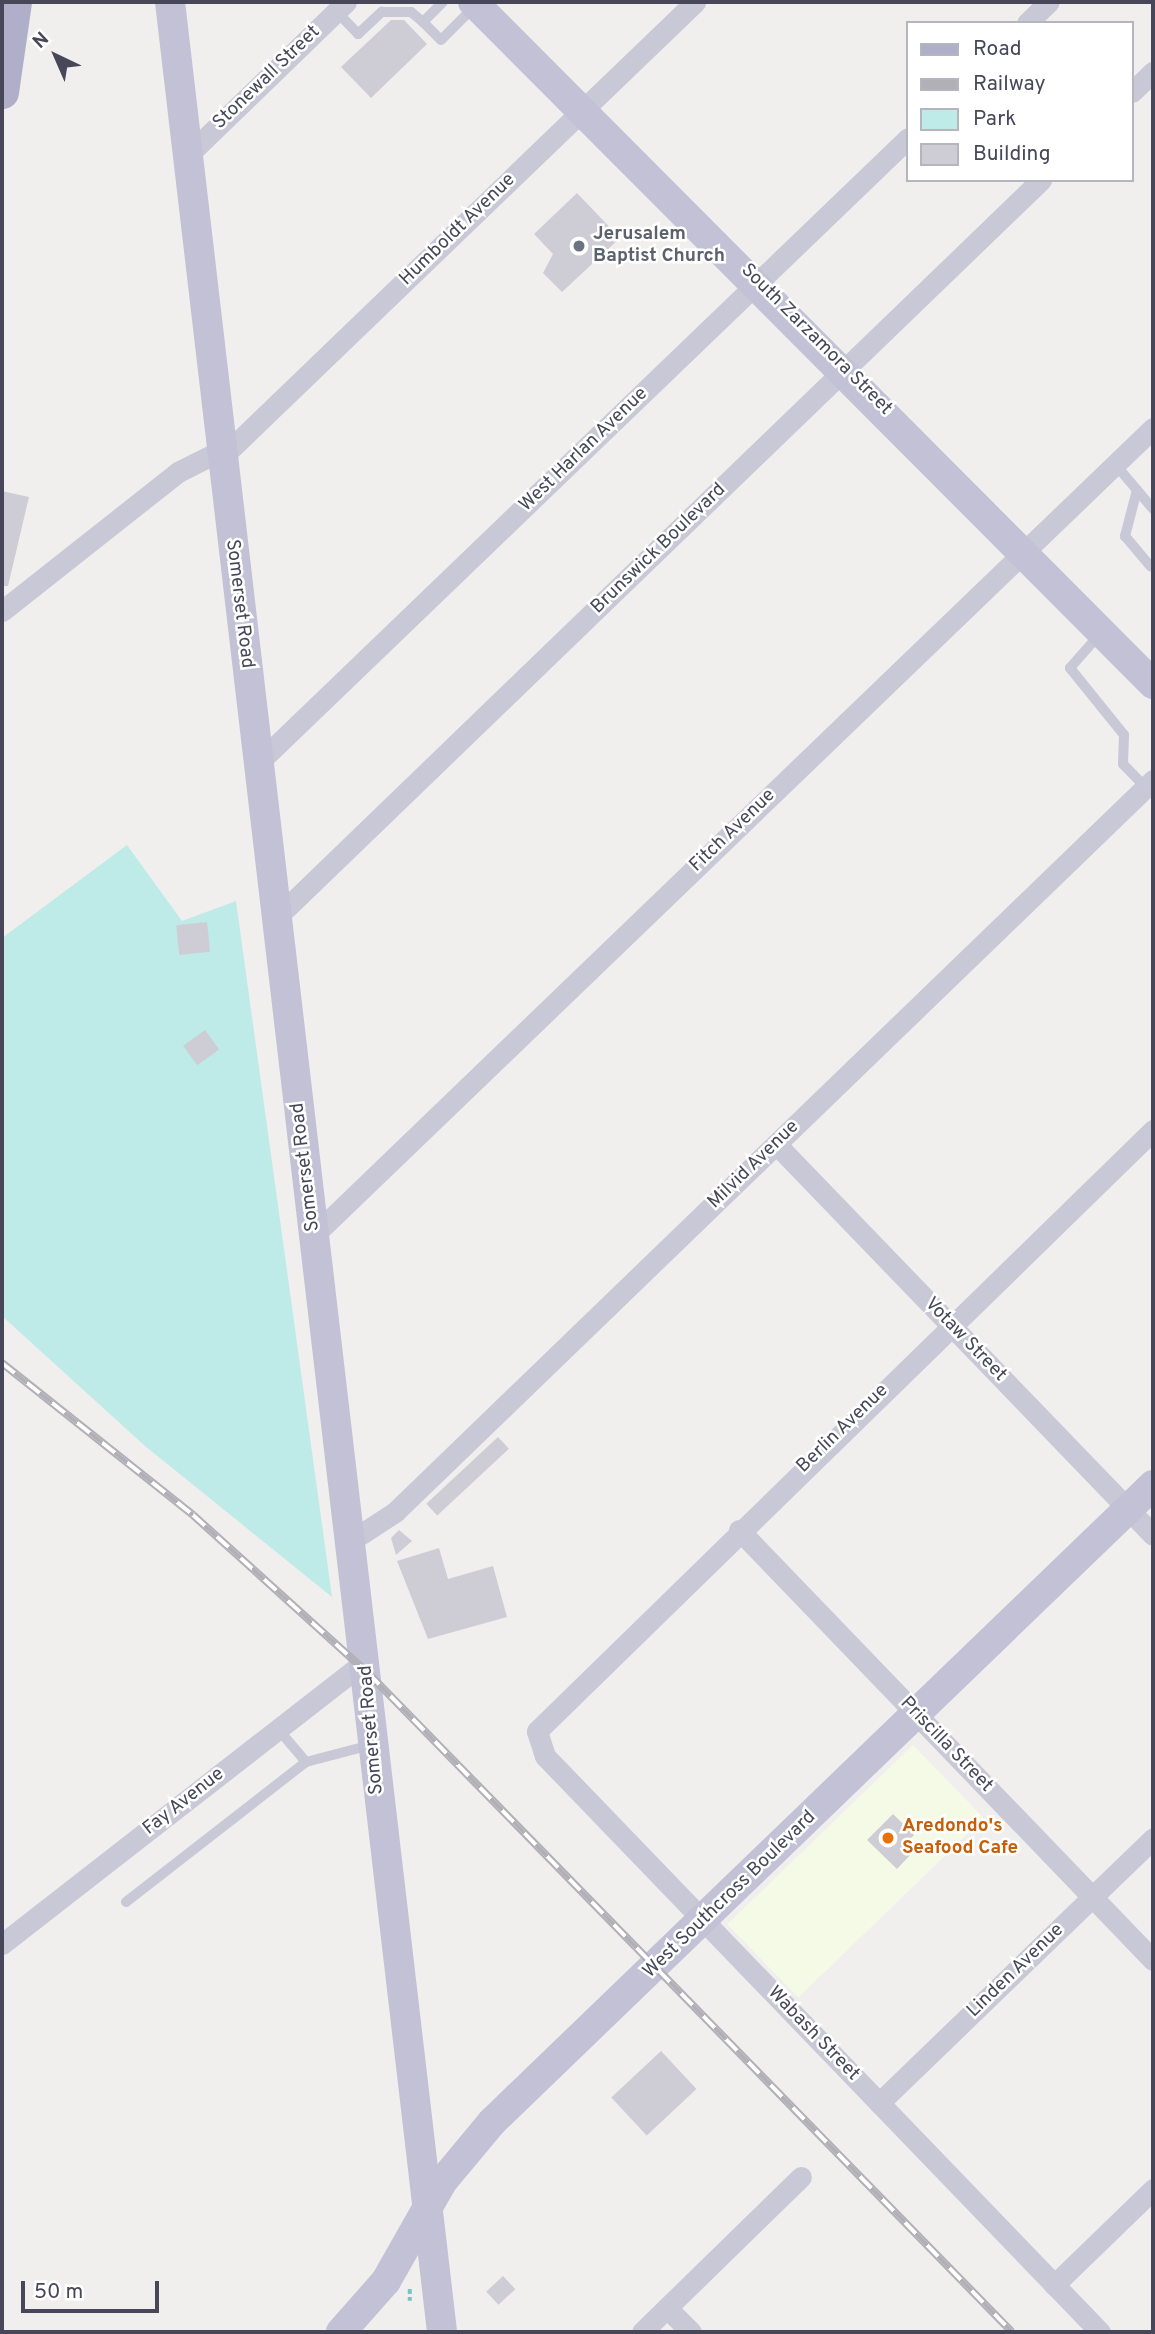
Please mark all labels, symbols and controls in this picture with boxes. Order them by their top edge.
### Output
north arrow [21,21,91,91]
street label: Stonewall Street [209,21,325,135]
legend [906,21,1134,182]
text: N [28,28,55,54]
text: Road [973,36,1022,63]
text: Railway [973,71,1046,98]
text: Park [973,106,1016,133]
text: Building [973,141,1051,168]
street label: Humboldt Avenue [395,169,521,291]
place label: Jerusalem Baptist Church [593,224,725,268]
marker: Jerusalem Baptist Church [571,238,587,254]
street label: South Zarzamora Street [736,260,896,420]
street label: West Harlan Avenue [515,383,653,517]
street label: Brunswick Boulevard [587,479,731,619]
street label: Somerset Road [220,538,258,670]
street label: Fitch Avenue [685,784,781,878]
street label: Somerset Road [287,1101,325,1233]
street label: Milvid Avenue [704,1116,804,1214]
street label: Votaw Street [919,1293,1011,1387]
street label: Berlin Avenue [792,1380,894,1478]
street label: Somerset Road [355,1664,389,1796]
street label: Priscilla Street [895,1693,997,1797]
street label: Fay Avenue [139,1763,229,1841]
street label: West Southcross Boulevard [639,1806,821,1984]
place label: Aredondo's Seafood Cafe [902,1816,1018,1860]
marker: Aredondo's Seafood Cafe [880,1830,896,1846]
street label: Linden Avenue [963,1919,1069,2023]
street label: Wabash Street [762,1982,864,2086]
scale bar [24,2268,163,2312]
text: 50 m [34,2279,83,2306]

